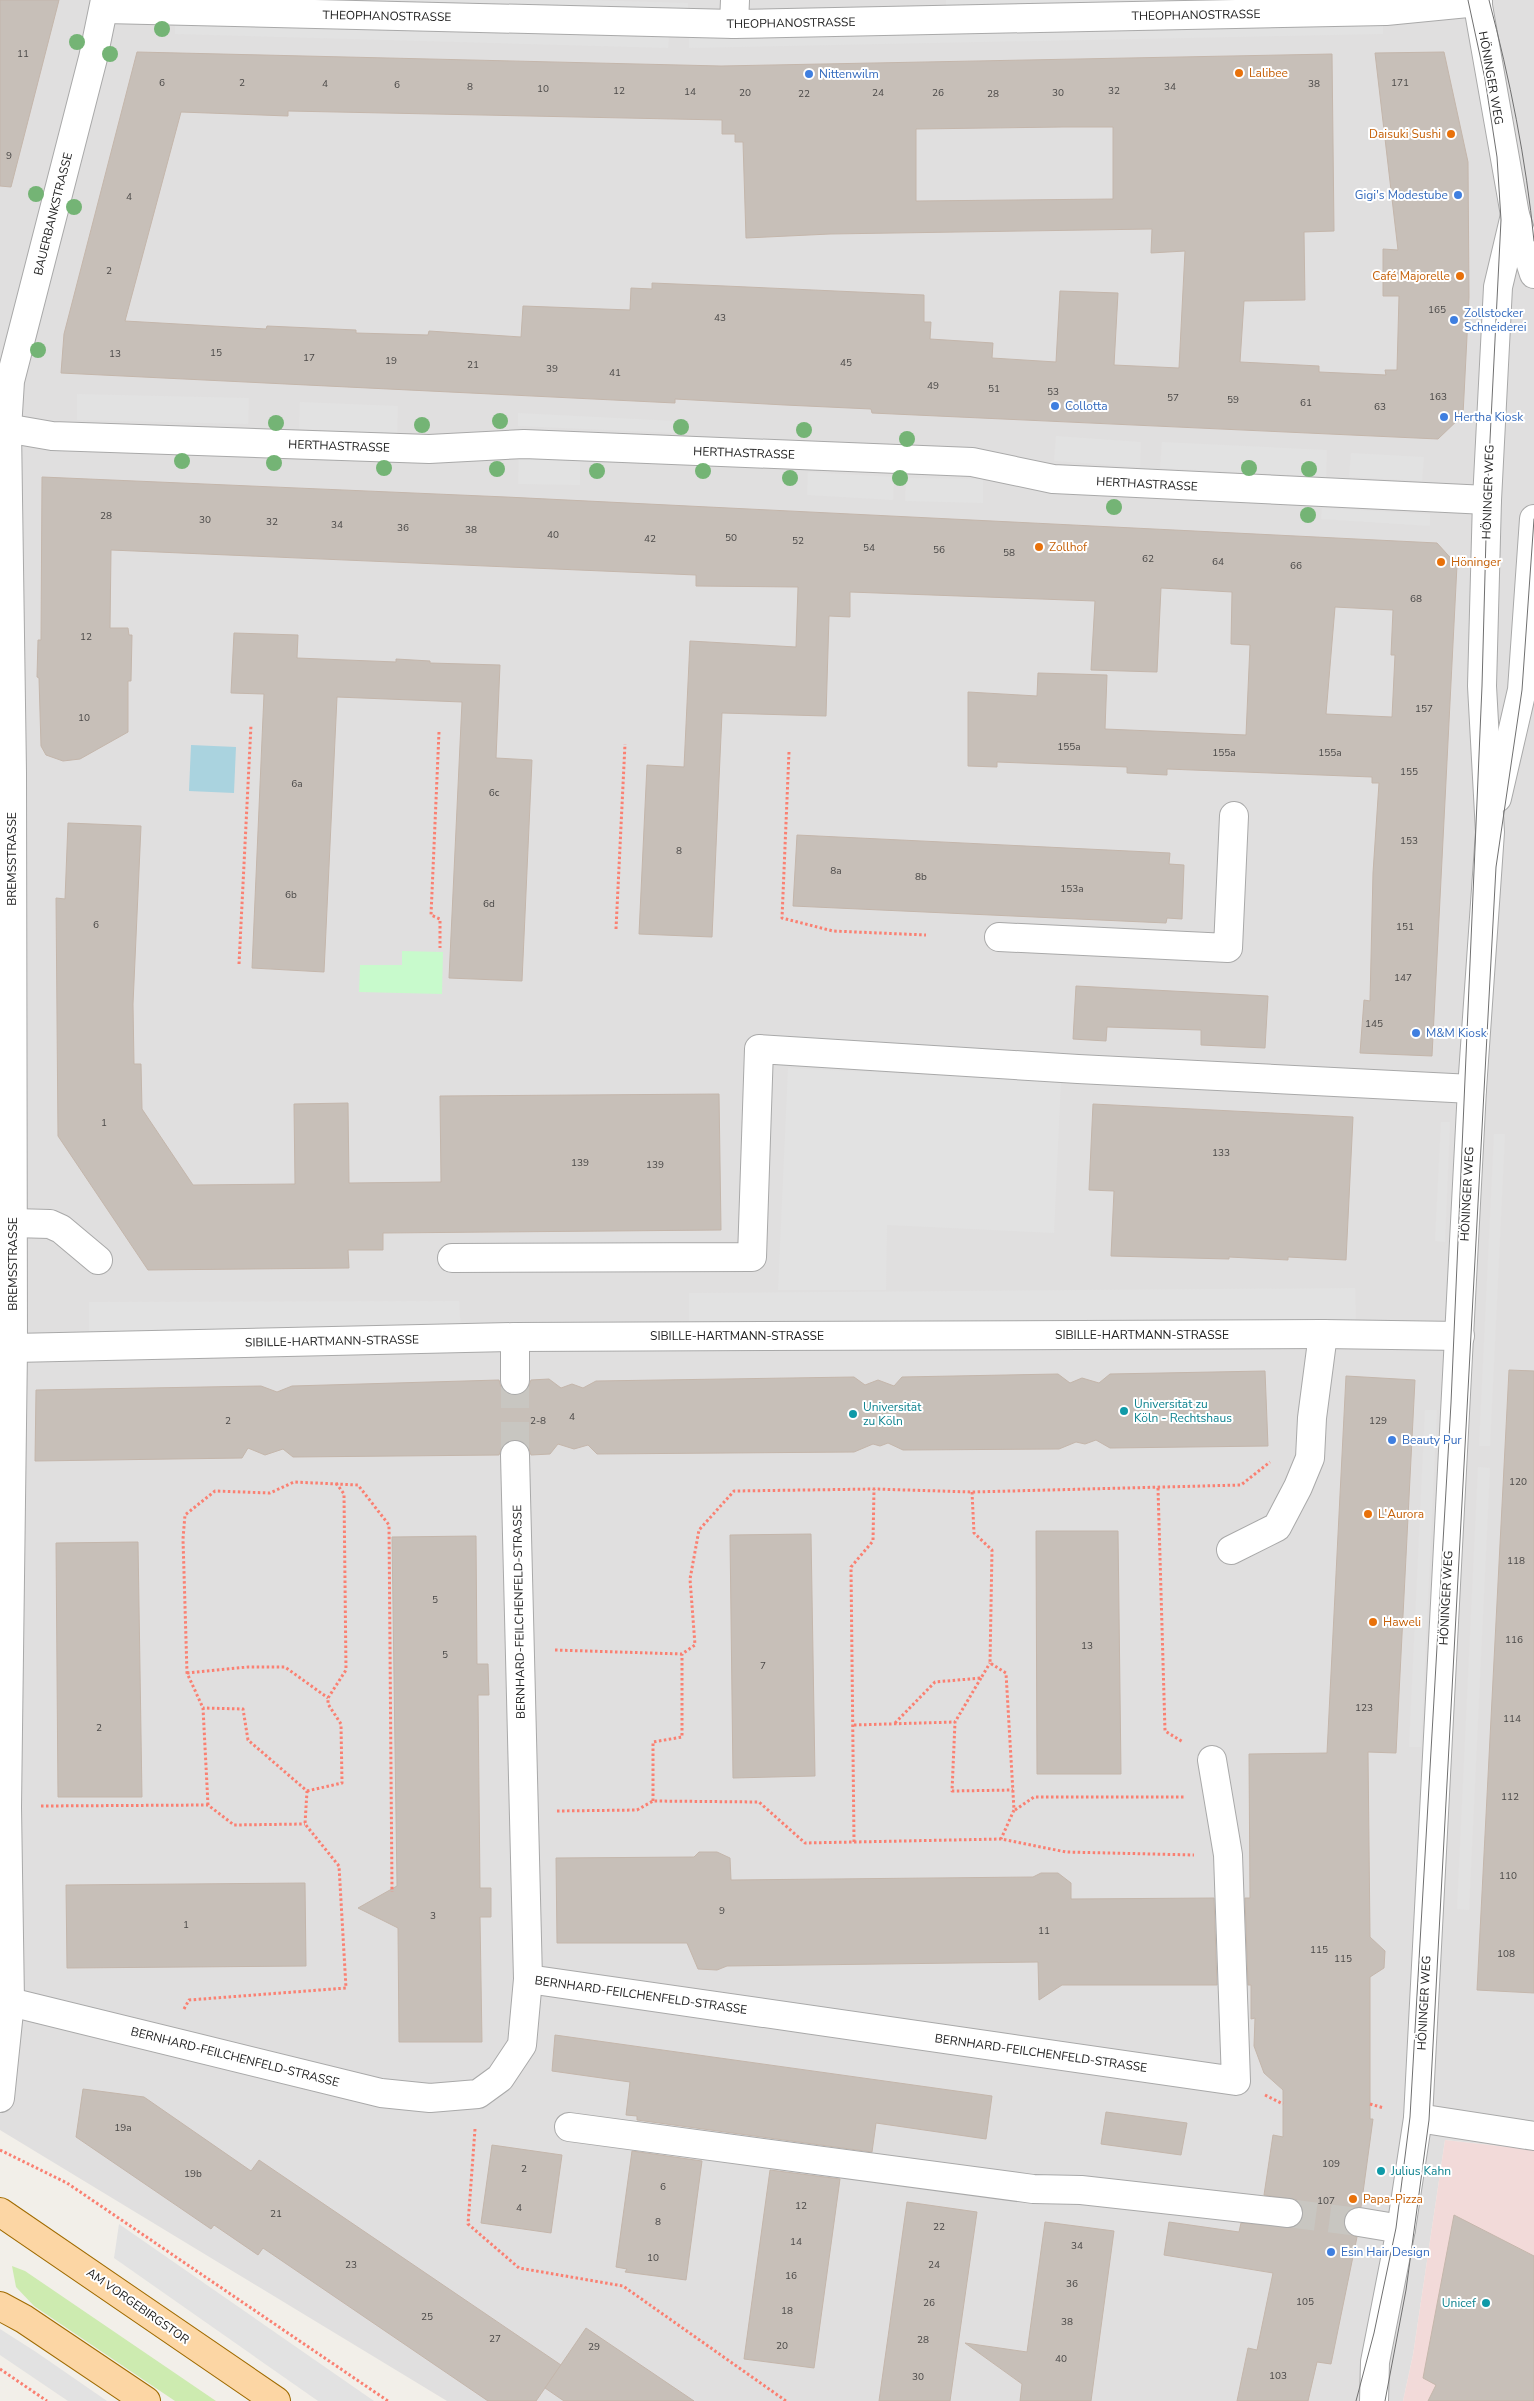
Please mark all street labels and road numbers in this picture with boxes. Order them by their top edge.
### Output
street label: THEOPHANOSTRASSE [1131,6,1261,24]
street label: THEOPHANOSTRASSE [322,7,452,25]
street label: THEOPHANOSTRASSE [726,14,856,32]
street label: HÖNINGER WEG [1475,30,1507,126]
street label: BAUERBANKSTRASSE [30,151,76,277]
street label: HERTHASTRASSE [288,436,390,456]
street label: HERTHASTRASSE [693,443,795,463]
street label: HÖNINGER WEG [1478,444,1498,540]
street label: HERTHASTRASSE [1096,473,1198,495]
street label: BREMSSTRASSE [4,812,20,906]
street label: HÖNINGER WEG [1457,1146,1477,1242]
street label: BREMSSTRASSE [5,1217,21,1311]
street label: SIBILLE-HARTMANN-STRASSE [1055,1327,1229,1343]
street label: SIBILLE-HARTMANN-STRASSE [650,1328,824,1344]
street label: SIBILLE-HARTMANN-STRASSE [245,1331,419,1351]
street label: BERNHARD-FEILCHENFELD-STRASSE [509,1505,529,1719]
street label: HÖNINGER WEG [1436,1550,1456,1646]
street label: HÖNINGER WEG [1414,1955,1434,2051]
street label: BERNHARD-FEILCHENFELD-STRASSE [534,1972,748,2018]
street label: BERNHARD-FEILCHENFELD-STRASSE [129,2023,341,2091]
street label: BERNHARD-FEILCHENFELD-STRASSE [934,2030,1148,2076]
street label: AM VORGEBIRGSTOR [83,2264,193,2348]

